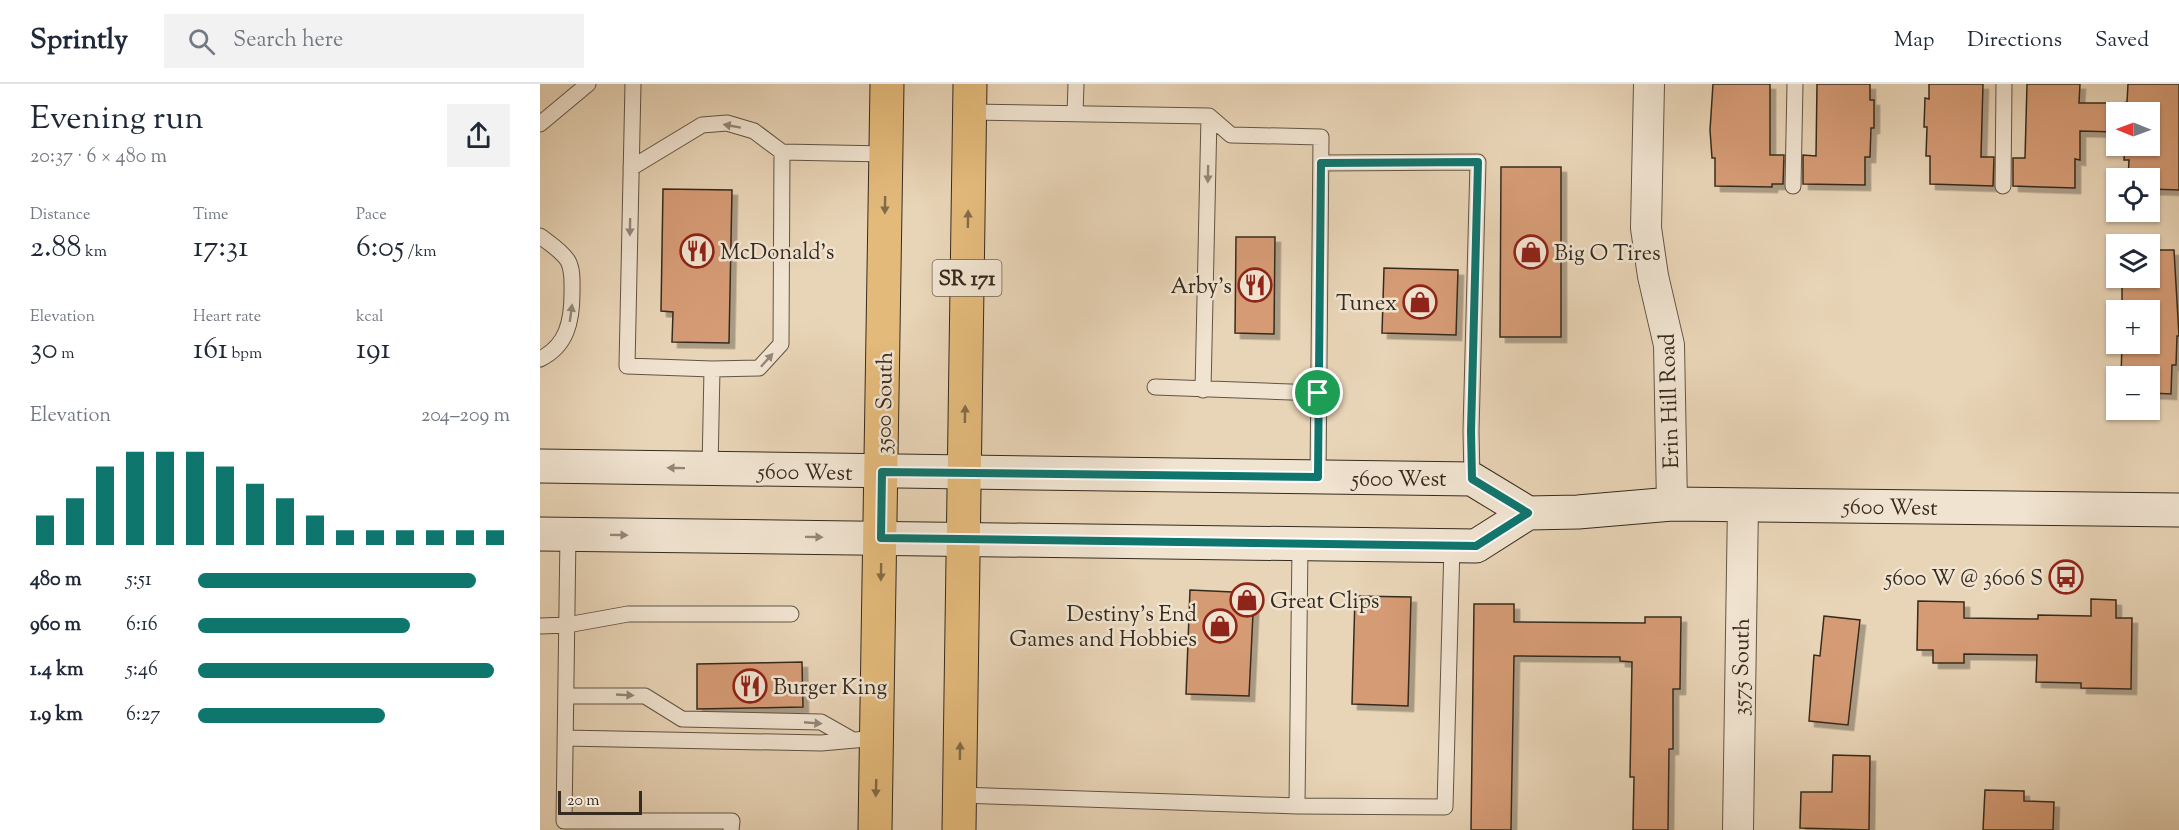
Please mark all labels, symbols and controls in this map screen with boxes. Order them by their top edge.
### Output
search box [164,14,584,68]
text: Sprintly [30,21,128,61]
icon: search [185,25,218,58]
text: Search here [233,25,343,57]
text: Map [1894,26,1934,56]
text: Directions [1967,26,2062,56]
text: Saved [2095,26,2149,56]
text: Evening run [30,96,204,144]
north arrow [2106,102,2160,156]
map controls [2106,102,2160,420]
button: share [447,104,510,167]
one-way arrow [722,121,741,130]
text: 20:37 · 6 × 480 m [30,143,167,172]
one-way arrow [1203,165,1213,184]
button: locate [2106,168,2160,222]
one-way arrow [880,196,890,215]
text: Distance [30,204,90,227]
text: Time [193,204,229,227]
text: Pace [356,204,387,227]
one-way arrow [964,210,973,229]
one-way arrow [625,217,634,236]
text: 2.88 [30,227,82,270]
text: 17:31 [193,227,248,270]
text: 6:05 [356,227,404,270]
restaurant icon: McDonald's [679,233,715,269]
shop icon: Big O Tires [1513,234,1549,270]
button: layers [2106,234,2160,288]
place label: McDonald's [720,238,834,270]
place label: Big O Tires [1554,239,1661,271]
text: km [82,241,107,264]
text: /km [404,241,437,264]
road number: SR 171 [932,260,1002,296]
restaurant icon: Arby's [1237,267,1273,303]
place label: Arby's [1170,272,1232,304]
shop icon: Tunex [1402,284,1438,320]
place label: Tunex [1336,289,1397,321]
button: + [2106,300,2160,354]
one-way arrow [566,304,575,323]
text: Elevation [30,306,95,329]
text: Heart rate [193,306,261,329]
text: kcal [356,306,384,329]
text: 30 [30,329,58,372]
text: 161 [193,329,228,372]
text: 191 [356,329,391,372]
street label: Erin Hill Road [1653,333,1689,469]
text: m [58,343,74,366]
text: bpm [228,343,262,366]
street label: 3500 South [869,351,903,455]
one-way arrow [760,352,774,367]
button: − [2106,366,2160,420]
pin [1292,367,1343,418]
icon: arrive [1301,376,1334,409]
text: Elevation [30,402,111,431]
text: 204–209 m [421,402,510,431]
one-way arrow [960,405,970,424]
street label: 5600 West [755,457,853,491]
one-way arrow [667,464,686,473]
street label: 5600 West [1349,465,1447,497]
street label: 5600 West [1840,492,1938,526]
one-way arrow [610,530,629,540]
one-way arrow [805,533,824,542]
bus stop icon: 5600 W @ 3606 S [2048,559,2084,595]
one-way arrow [876,563,886,582]
place label: 5600 W @ 3606 S [1883,564,2043,596]
text: 480 m [30,566,81,595]
text: 5:51 [126,566,152,595]
shop icon: Great Clips [1229,582,1265,618]
place label: Great Clips [1270,587,1380,619]
place label: Destiny's End Games and Hobbies [1009,600,1197,657]
shop icon: Destiny's End Games and Hobbies [1202,608,1238,644]
text: 960 m [30,611,81,640]
text: 6:16 [126,611,158,640]
street label: 3575 South [1726,618,1760,716]
text: 1.4 km [30,656,84,685]
text: 5:46 [126,656,158,685]
restaurant icon: Burger King [732,668,768,704]
place label: Burger King [773,673,888,705]
one-way arrow [615,691,634,700]
text: 1.9 km [30,701,83,730]
text: 6:27 [126,701,160,730]
one-way arrow [804,718,823,728]
one-way arrow [955,741,965,760]
one-way arrow [872,779,881,798]
scale bar [558,788,642,816]
text: 20 m [567,790,600,813]

